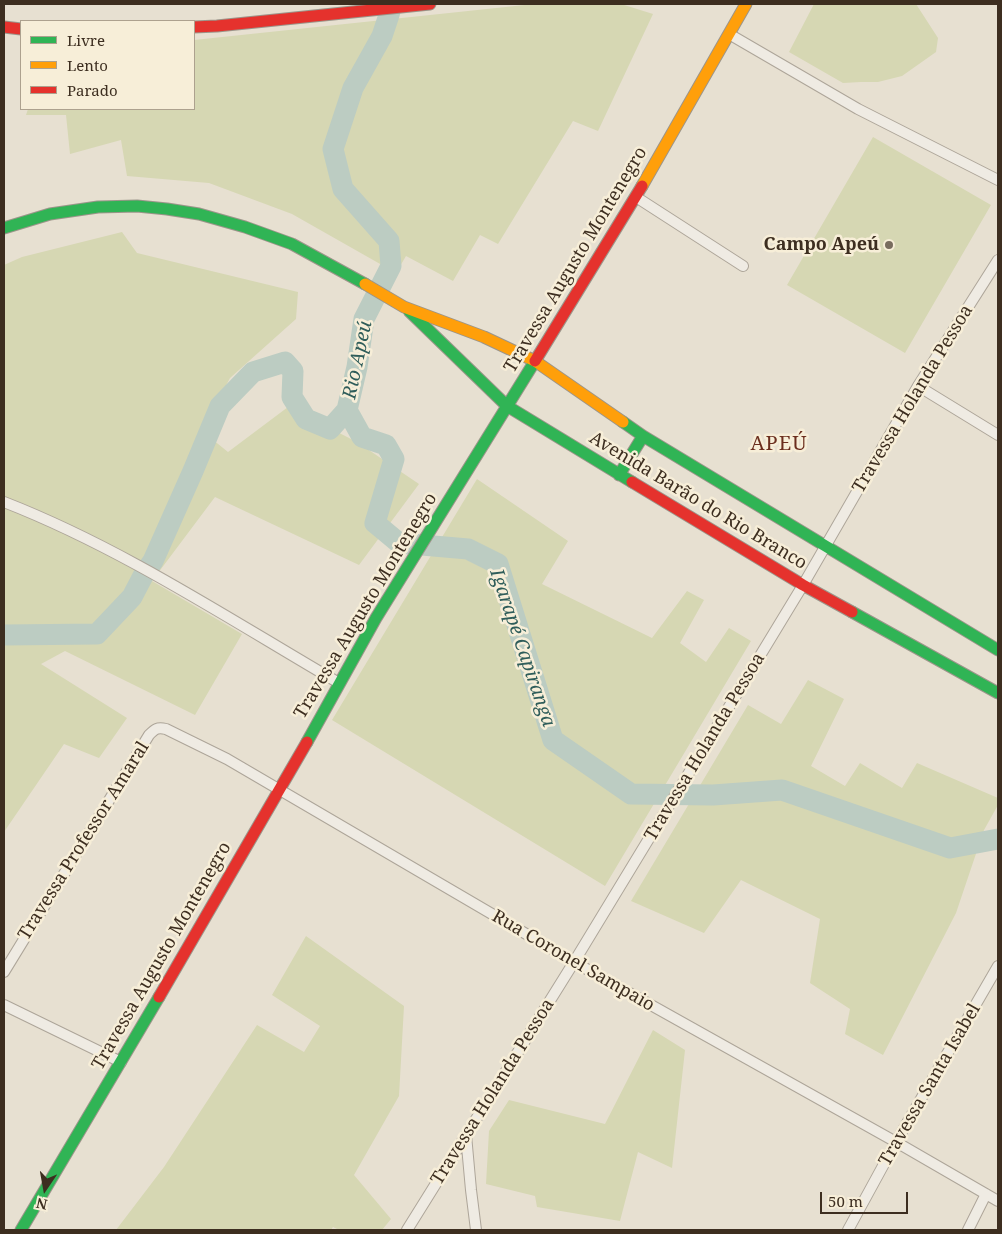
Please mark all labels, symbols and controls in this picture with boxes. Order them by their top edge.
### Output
legend [20,20,195,110]
text: Livre [67,30,105,50]
text: Lento [67,55,108,75]
text: Parado [67,80,118,100]
street label: Travessa Augusto Montenegro [500,143,652,377]
place label: Campo Apeú [764,234,879,256]
marker: Campo Apeú [883,239,895,251]
street label: Travessa Holanda Pessoa [848,301,978,497]
water label: Rio Apeú [339,319,377,401]
street label: Avenida Barão do Rio Branco [585,427,811,575]
district label: APEÚ [750,432,808,456]
street label: Travessa Augusto Montenegro [290,489,442,723]
water label: Igarapé Capiranga [484,566,560,730]
street label: Travessa Holanda Pessoa [640,649,770,845]
street label: Travessa Professor Amaral [14,738,154,944]
street label: Travessa Augusto Montenegro [88,838,236,1074]
street label: Rua Coronel Sampaio [488,906,658,1016]
street label: Travessa Holanda Pessoa [427,995,559,1189]
street label: Travessa Santa Isabel [875,1000,985,1170]
north arrow [20,1164,70,1214]
scale bar [822,1182,910,1214]
text: 50 m [828,1191,863,1211]
text: N [34,1194,49,1215]

